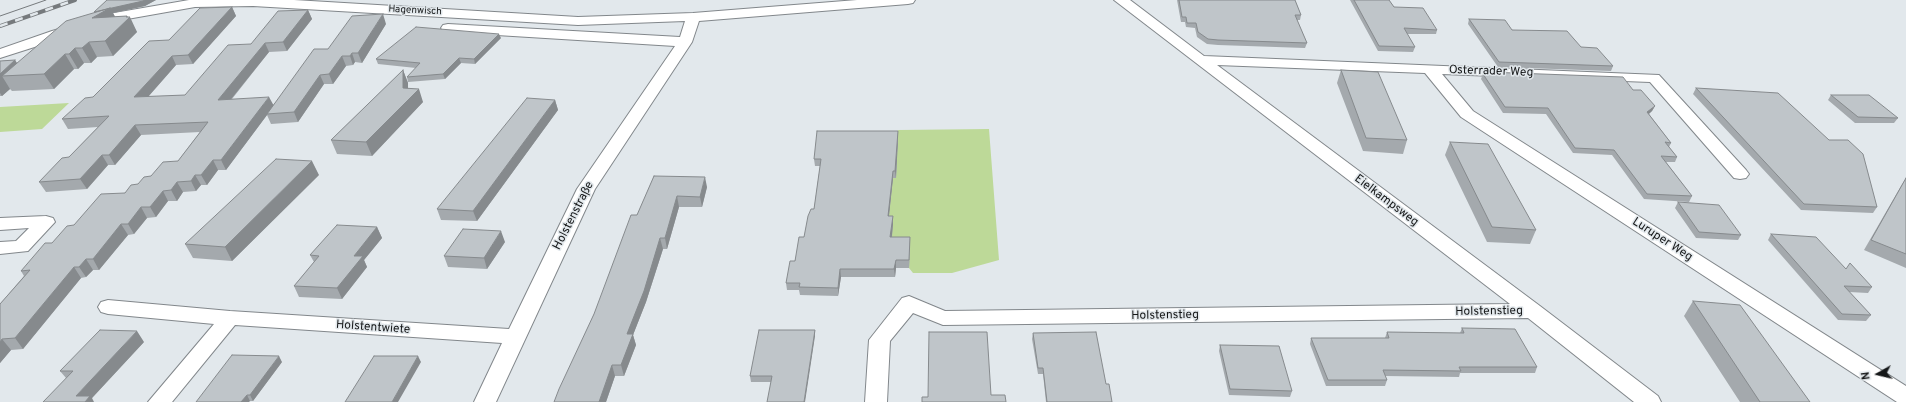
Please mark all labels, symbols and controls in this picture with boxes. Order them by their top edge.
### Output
street label: Hagenwisch [388,4,442,18]
street label: Osterrader Weg [1448,63,1534,81]
street label: Eielkampsweg [1351,172,1421,230]
street label: Holstenstraße [551,179,597,253]
street label: Luruper Weg [1629,215,1695,265]
street label: Holstenstieg [1455,304,1523,320]
street label: Holstenstieg [1131,308,1199,324]
street label: Holstentwiete [335,318,411,338]
north arrow [1858,354,1898,394]
text: N [1859,371,1874,381]

